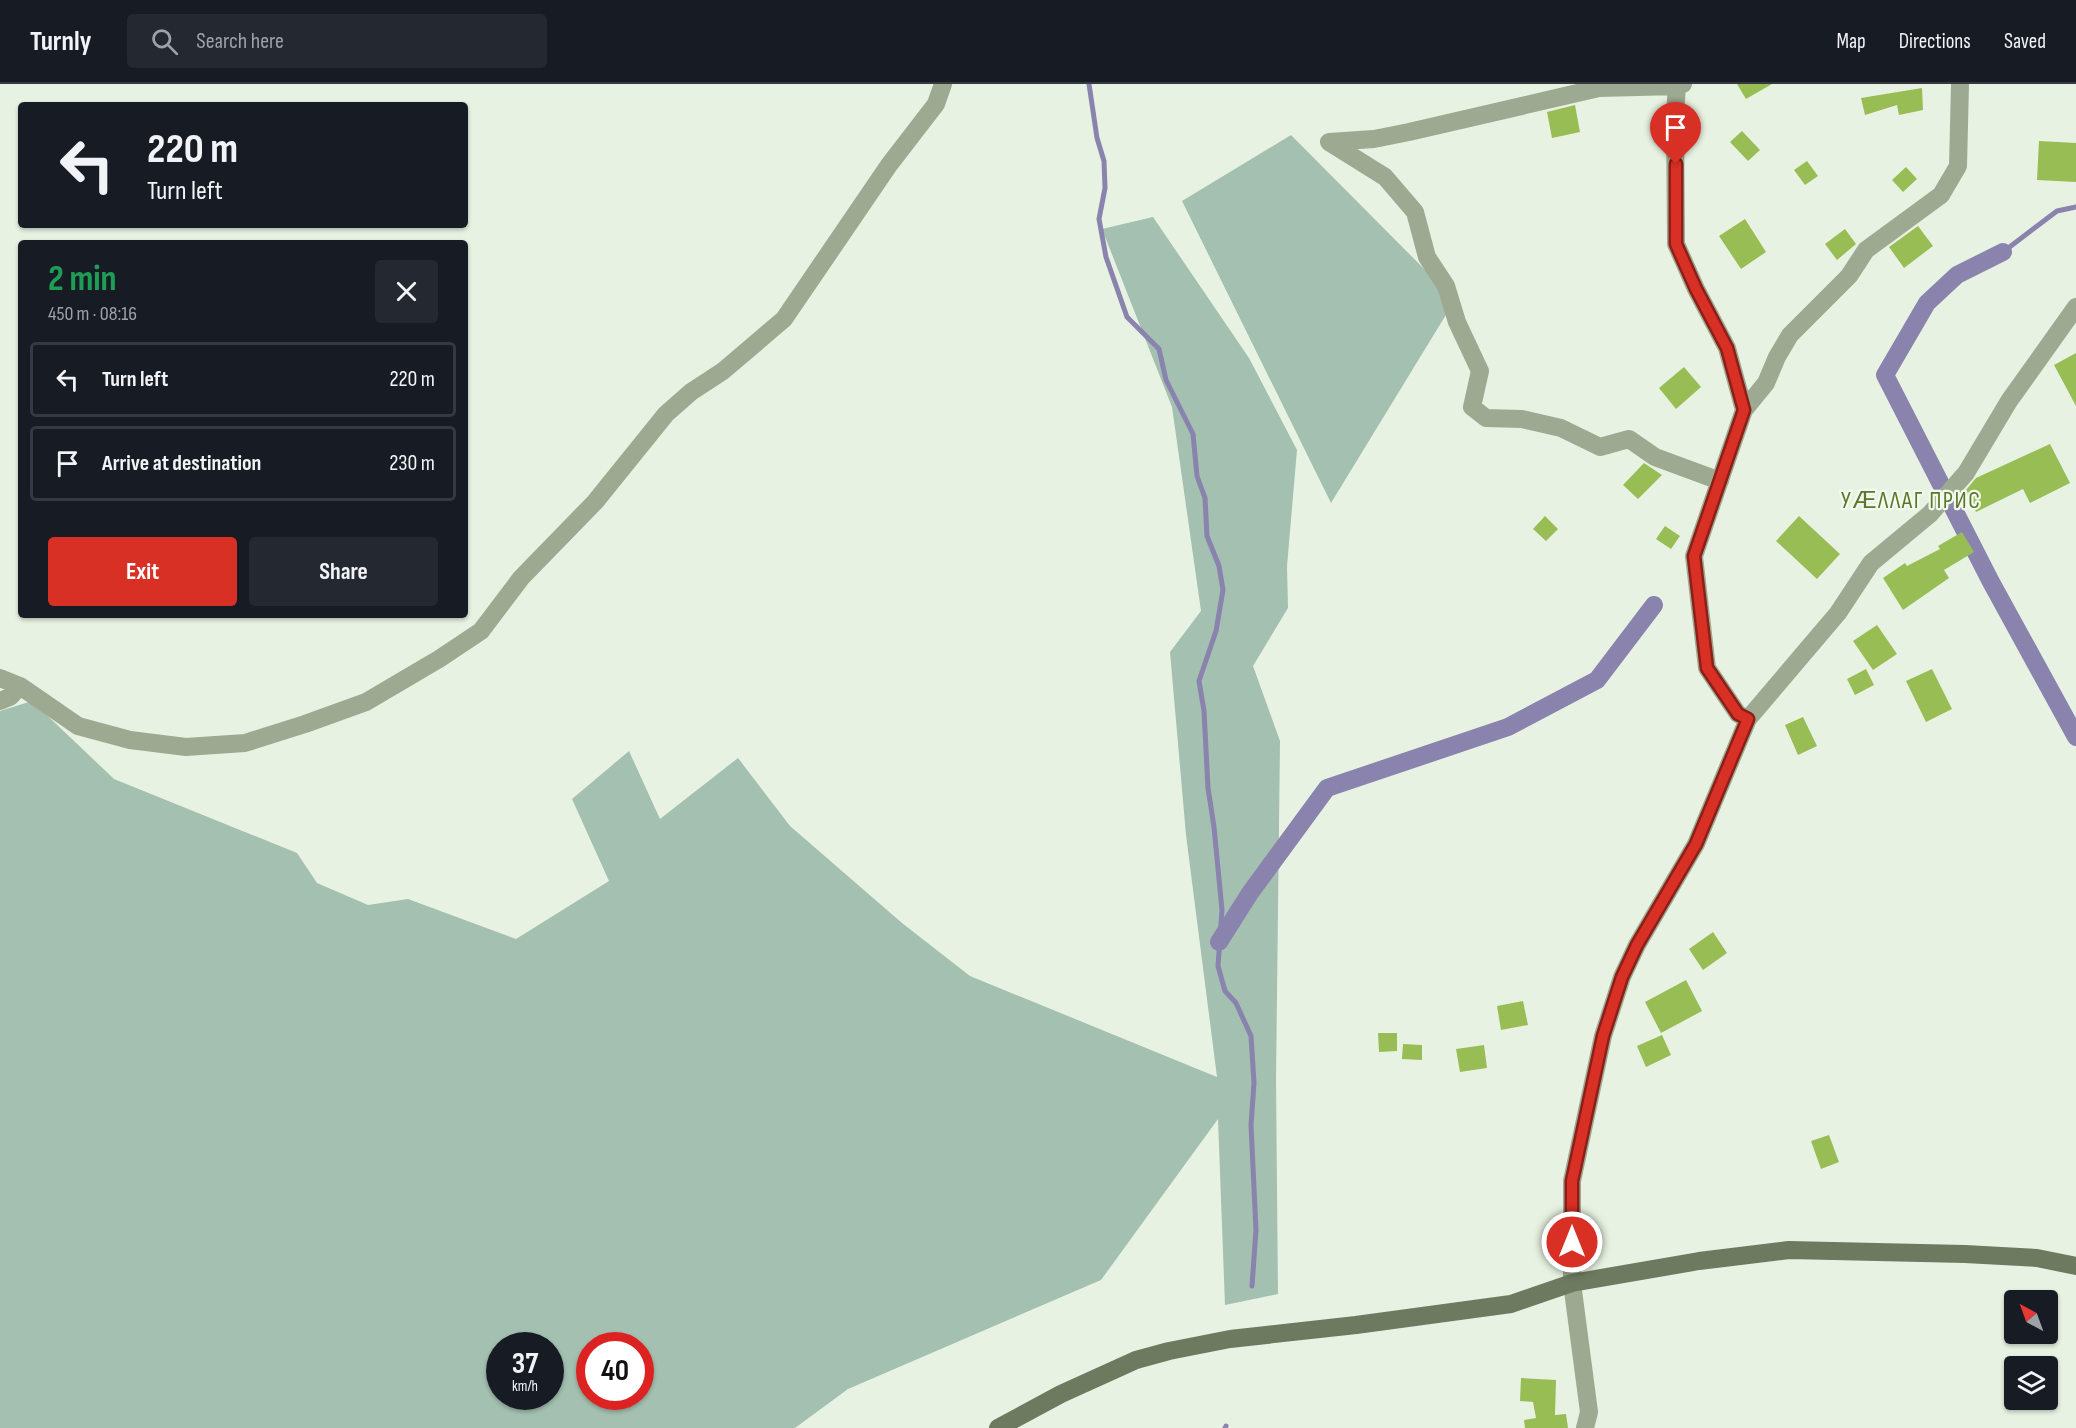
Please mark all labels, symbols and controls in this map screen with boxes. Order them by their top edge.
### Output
search box [127,14,547,68]
text: Turnly [30,25,91,58]
icon: search [148,25,181,58]
text: Search here [196,28,284,55]
text: Map [1836,29,1866,54]
text: Directions [1899,29,1971,54]
text: Saved [2004,29,2046,54]
pin [1650,102,1701,164]
icon: arrive [1659,111,1692,144]
text: 220 m [147,124,238,175]
icon: left [48,126,126,204]
text: Turn left [147,175,223,207]
text: 2 min [48,258,117,301]
button: close [375,260,438,323]
text: 450 m · 08:16 [48,302,137,326]
icon: left [51,363,84,396]
text: Turn left [102,366,168,393]
text: 220 m [389,366,435,393]
icon: arrive [51,447,84,480]
text: Arrive at destination [102,450,261,477]
text: 230 m [389,450,435,477]
district label: УӔЛЛАГ ПРИС [1841,486,1981,515]
button: Exit [48,537,237,606]
button: Share [249,537,438,606]
position arrow [1540,1210,1604,1274]
north arrow [2004,1290,2058,1344]
map controls [2004,1290,2058,1410]
speed limit sign: 40 [576,1332,654,1410]
text: 37 [512,1346,538,1382]
button: layers [2004,1356,2058,1410]
text: km/h [512,1377,538,1396]

